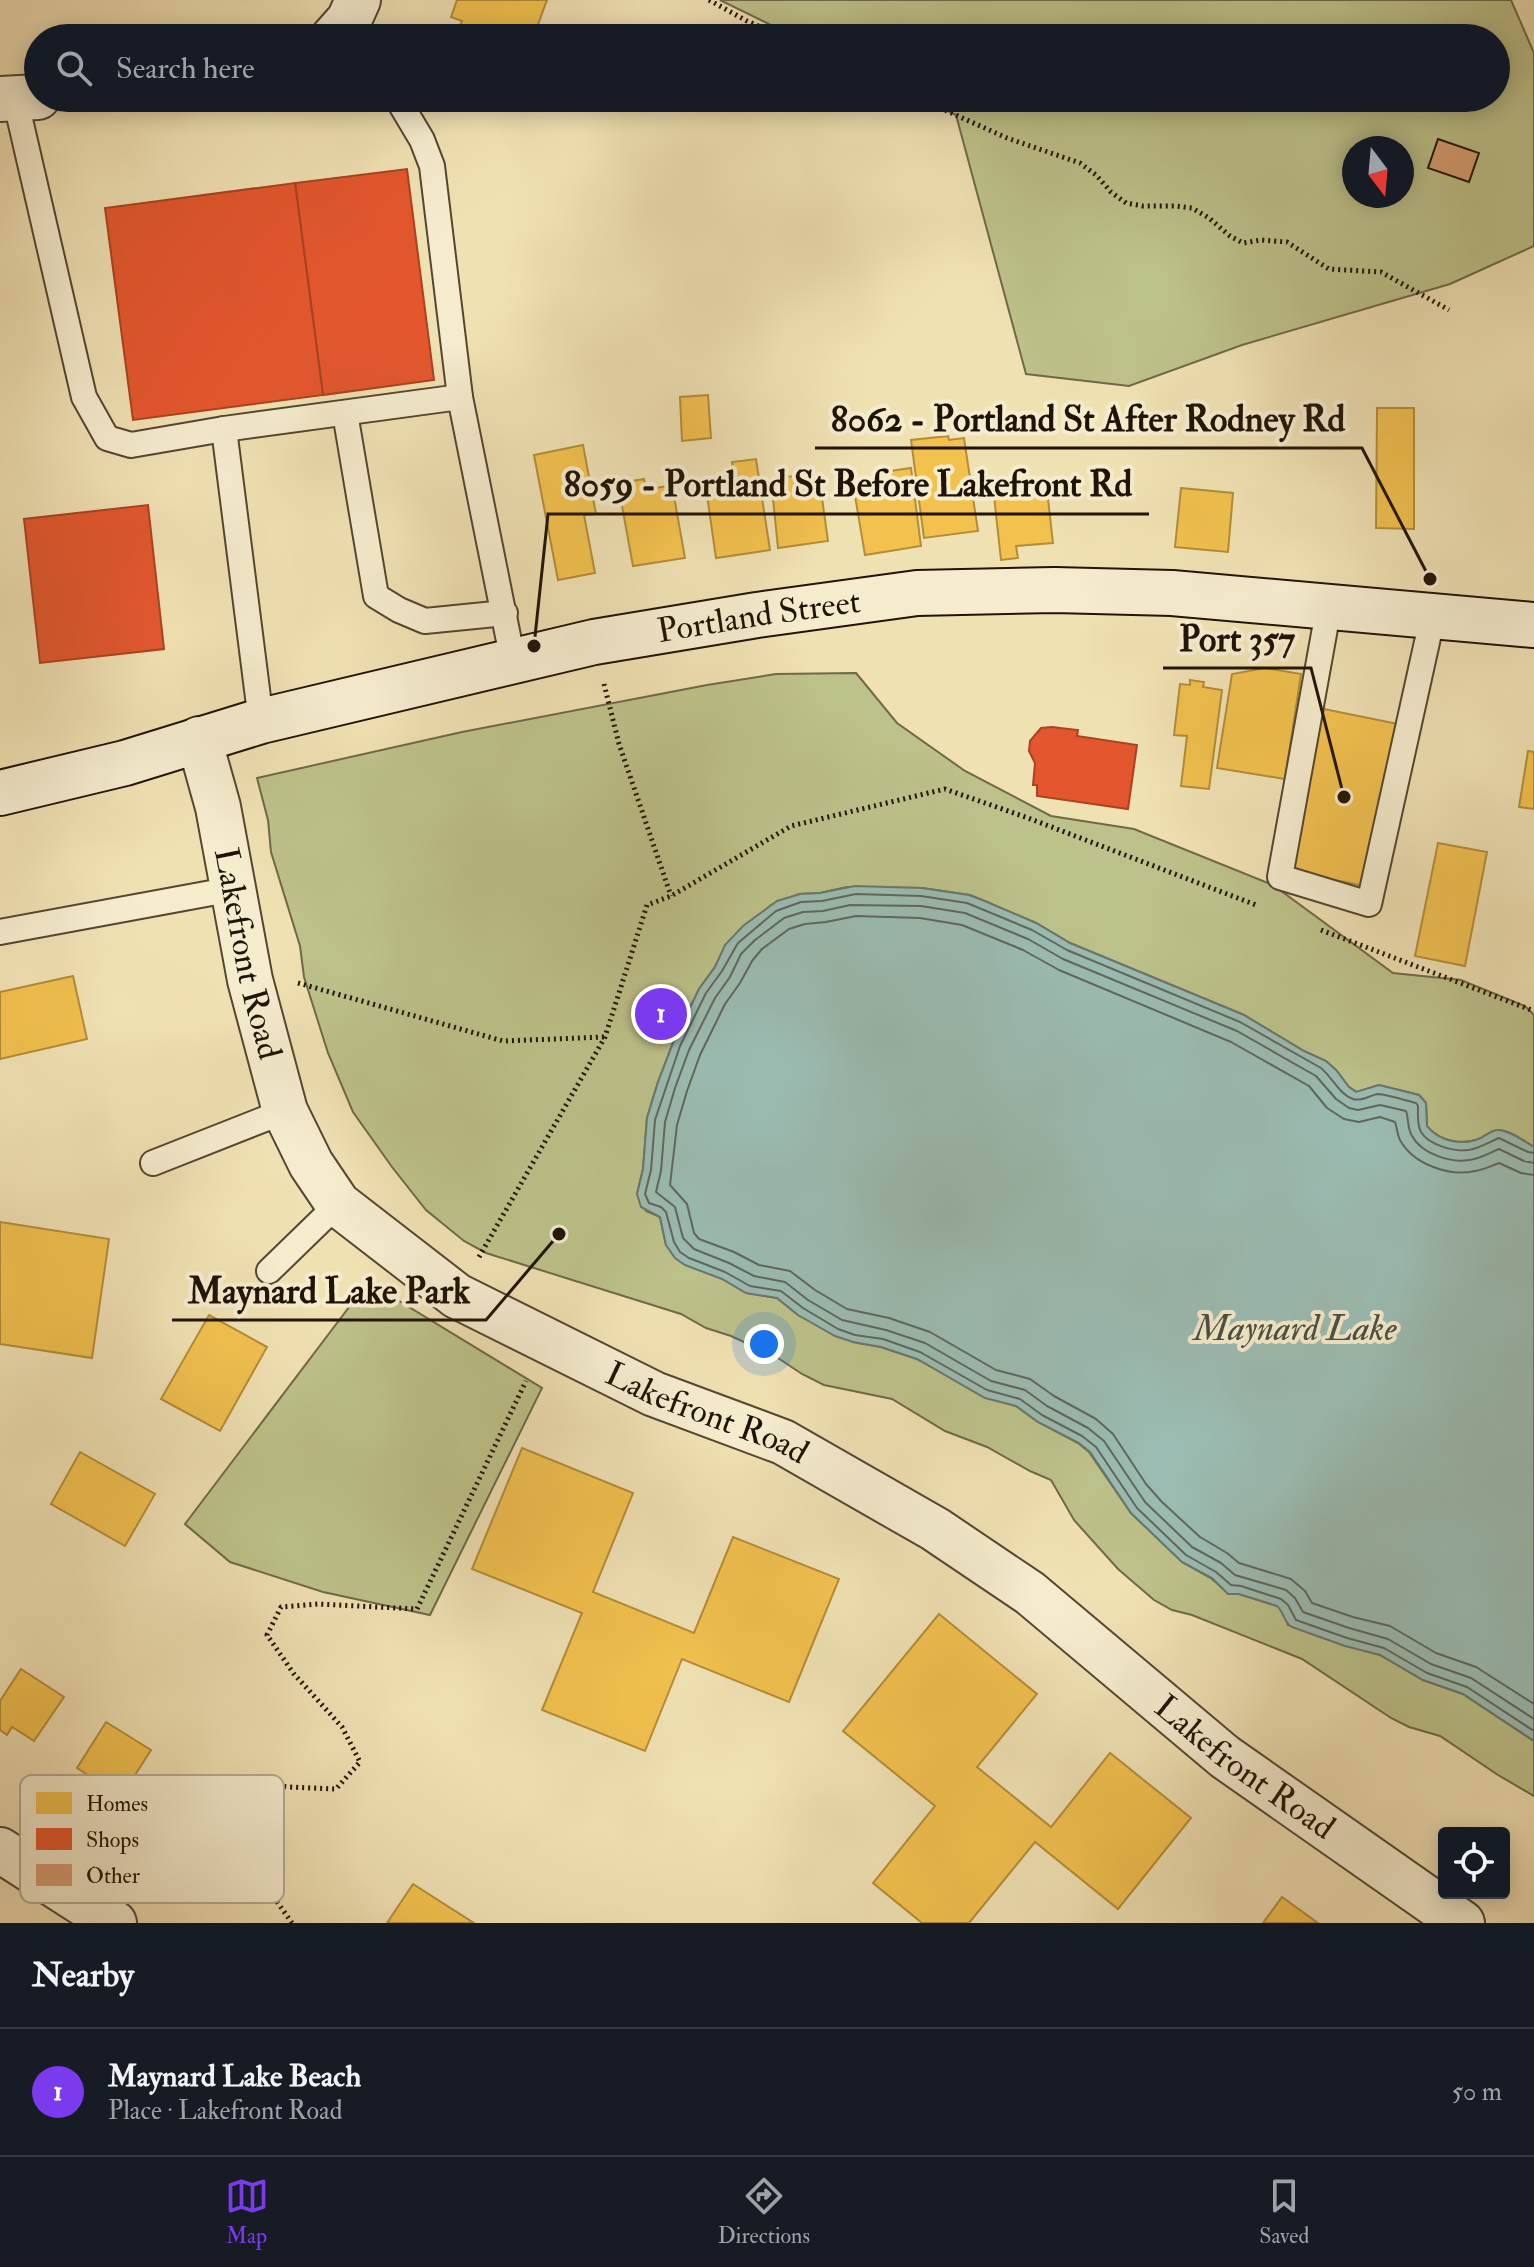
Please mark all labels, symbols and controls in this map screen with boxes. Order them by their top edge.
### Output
search box [24,24,1510,112]
icon: search [52,46,96,90]
text: Search here [116,50,255,87]
north arrow [1342,136,1414,208]
callout: 8062 - Portland St After Rodney Rd [815,388,1362,448]
text: 8062 - Portland St After Rodney Rd [831,397,1346,443]
callout: 8059 - Portland St Before Lakefront Rd [548,454,1149,514]
text: 8059 - Portland St Before Lakefront Rd [564,462,1133,507]
street label: Portland Street [654,580,863,653]
callout: Port 357 [1163,608,1311,668]
text: Port 357 [1179,617,1296,662]
street label: Lakefront Road [204,844,292,1064]
pin: 1 [635,984,687,1044]
callout: Maynard Lake Park [172,1260,486,1320]
text: Maynard Lake Park [187,1269,471,1315]
water label: Maynard Lake [1192,1306,1397,1351]
your location [744,1324,784,1364]
street label: Lakefront Road [598,1352,817,1474]
street label: Lakefront Road [1146,1685,1344,1849]
legend [20,1775,284,1903]
text: Homes [86,1790,148,1818]
text: Shops [86,1826,139,1855]
map controls [1438,1827,1510,1899]
button: locate [1438,1827,1510,1899]
text: Other [86,1862,141,1890]
text: Nearby [32,1954,134,1997]
text: Maynard Lake Beach [108,2058,361,2095]
text: 1 [53,2076,63,2108]
text: 50 m [1452,2076,1502,2108]
text: Place · Lakefront Road [108,2095,342,2127]
tab: Map [225,2174,269,2250]
tab: Directions [718,2174,810,2250]
tab: Saved [1259,2174,1309,2250]

